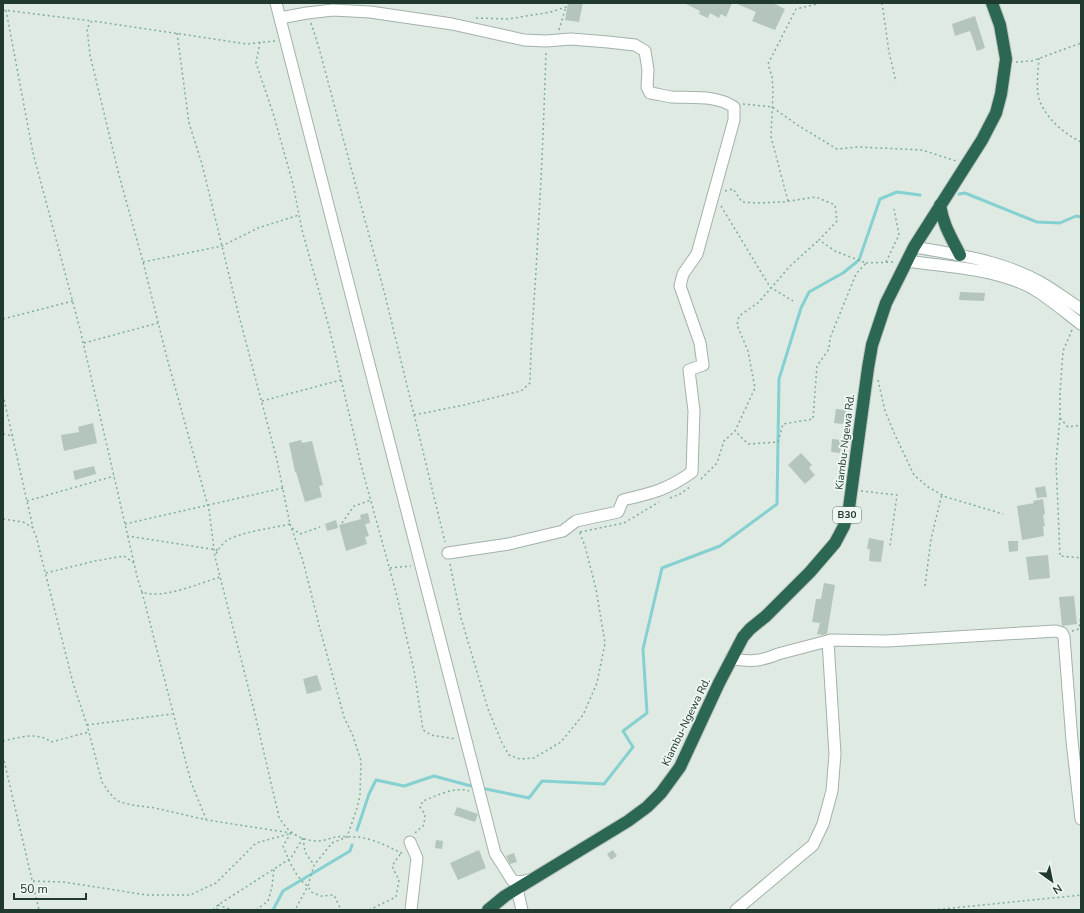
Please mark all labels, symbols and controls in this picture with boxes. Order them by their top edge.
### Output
street label: Kiambu-Ngewa Rd. [832,393,858,491]
road number: B30 [833,507,861,523]
street label: Kiambu-Ngewa Rd. [658,675,714,769]
north arrow [1032,861,1072,901]
scale bar [14,875,86,901]
text: N [1050,880,1065,897]
text: 50 m [20,881,48,897]

